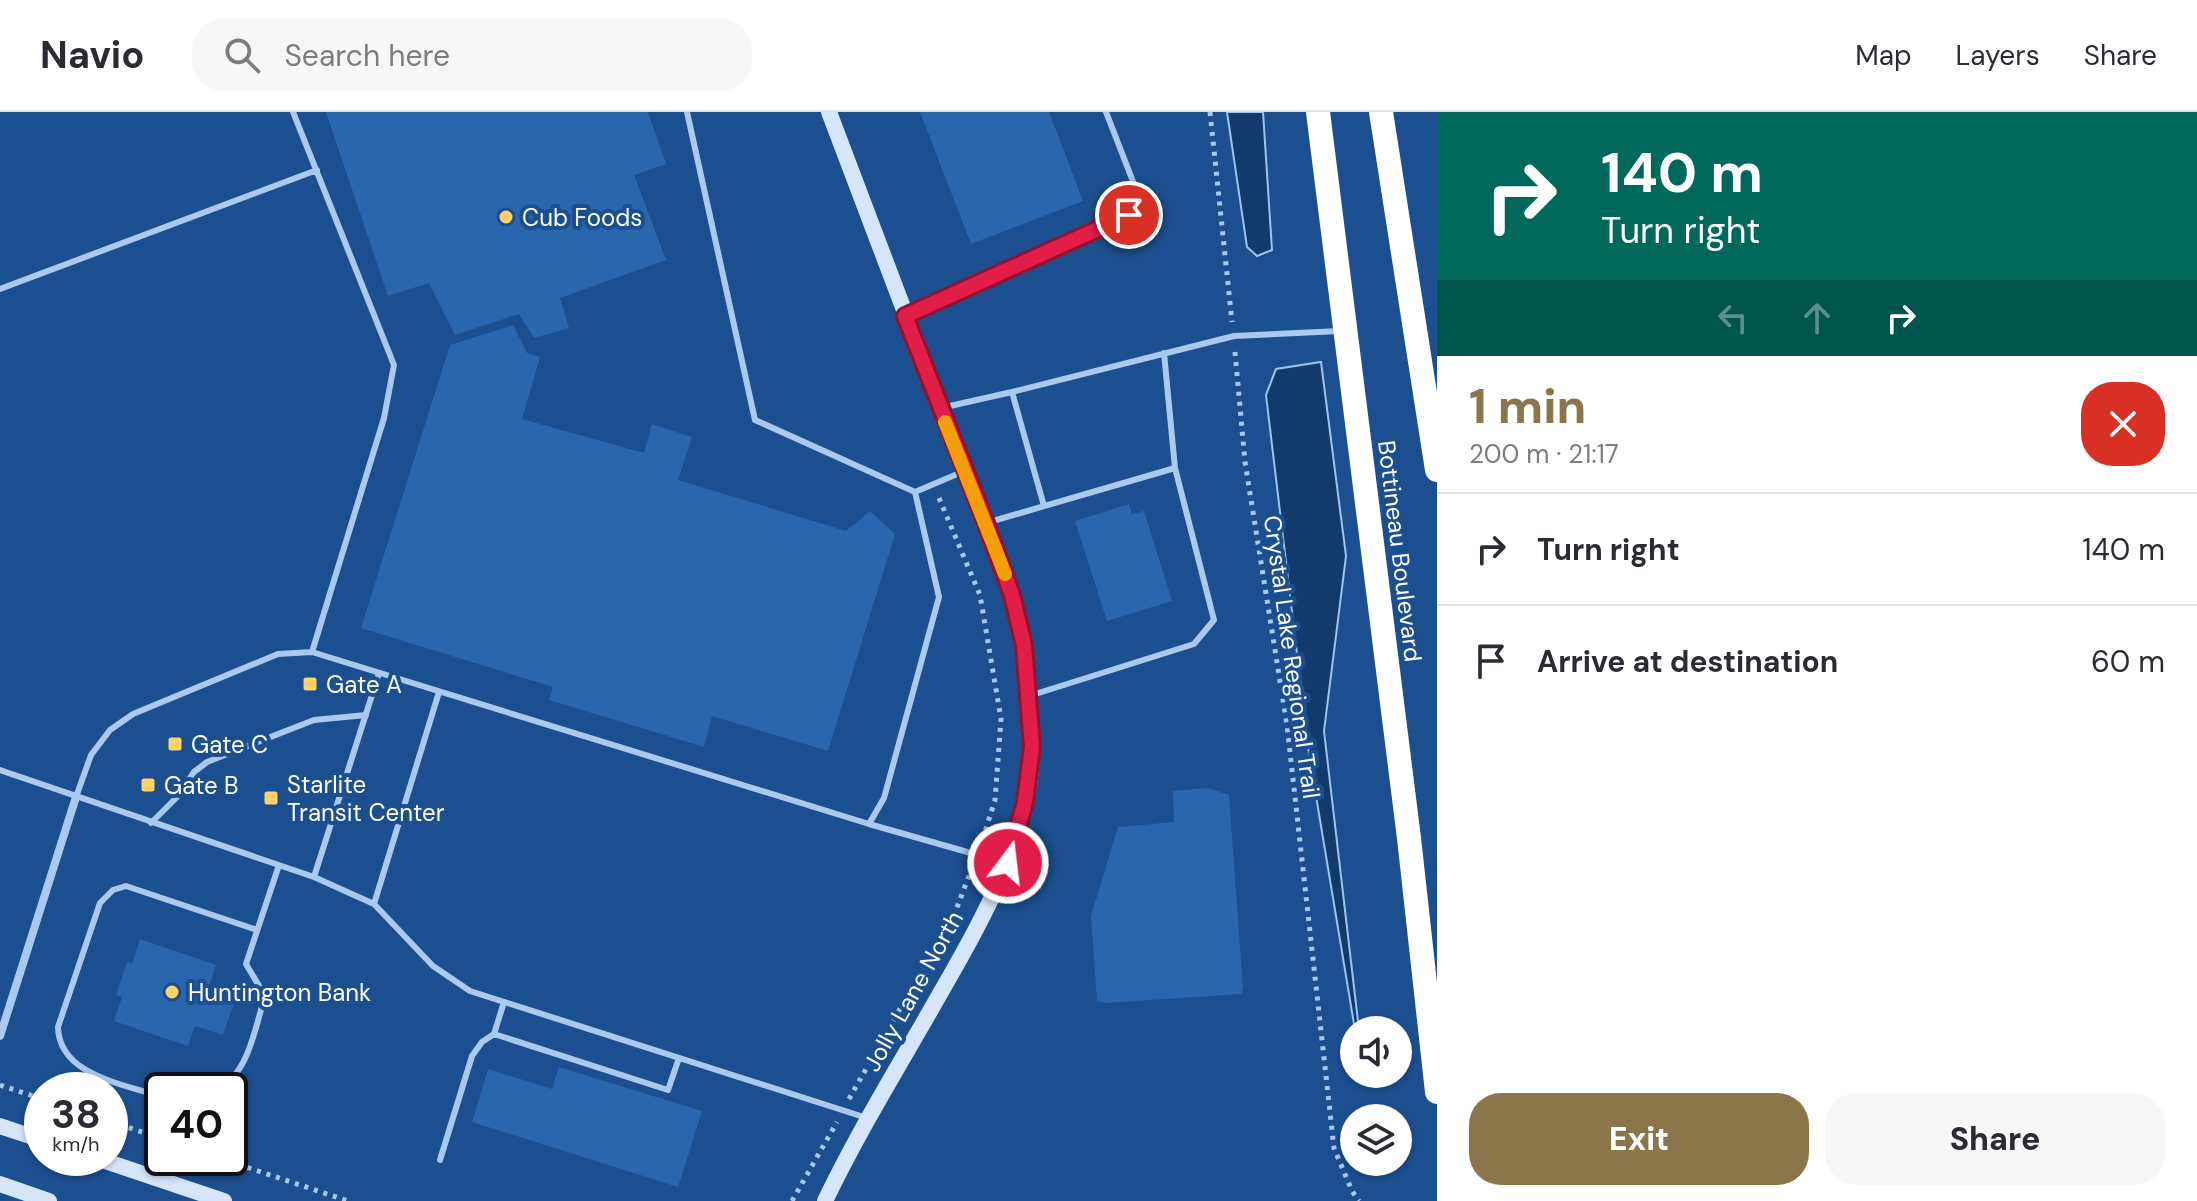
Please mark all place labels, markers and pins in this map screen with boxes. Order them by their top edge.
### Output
pin [1095,181,1163,249]
place label: Cub Foods [522,202,642,233]
marker: Cub Foods [497,208,515,226]
place label: Gate A [326,669,402,700]
marker: Gate A [301,675,319,693]
place label: Gate C [191,729,268,760]
marker: Gate C [166,735,184,753]
place label: Starlite Transit Center [287,769,445,828]
place label: Gate B [164,770,238,801]
marker: Gate B [139,776,157,794]
marker: Starlite Transit Center [262,789,280,807]
place label: Huntington Bank [188,977,371,1008]
marker: Huntington Bank [163,983,181,1001]

